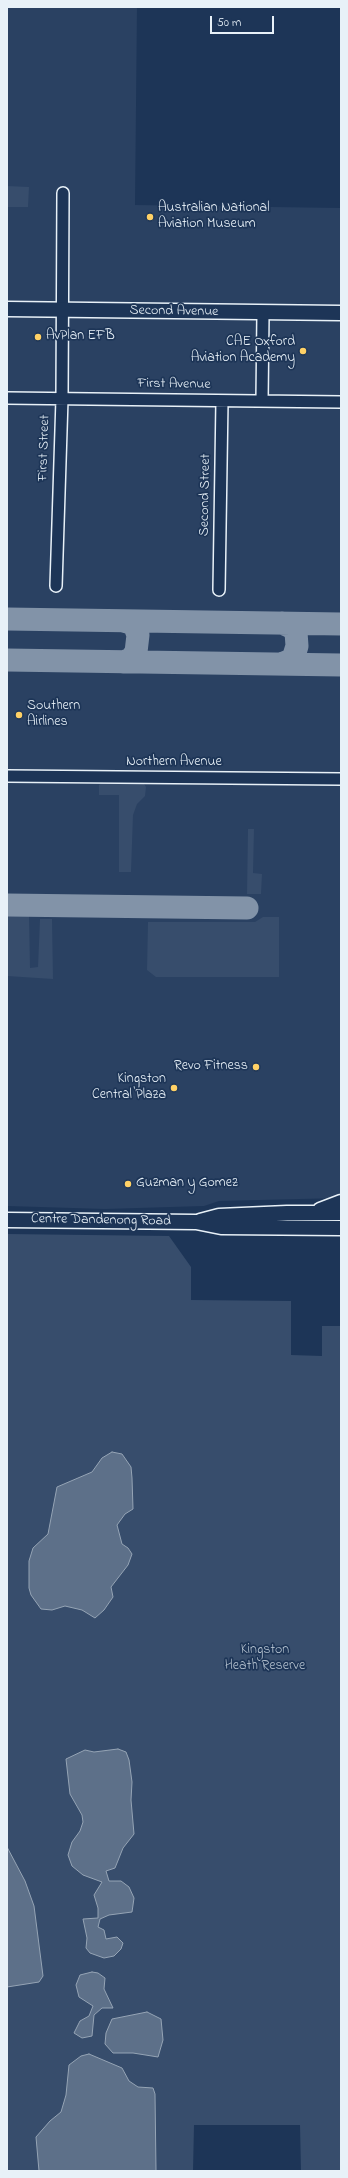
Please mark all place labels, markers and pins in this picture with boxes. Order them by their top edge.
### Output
place label: Australian National Aviation Museum [158,201,269,234]
marker: Australian National Aviation Museum [145,212,155,222]
place label: AvPlan EFB [46,329,115,345]
marker: AvPlan EFB [33,332,43,342]
place label: CAE Oxford Aviation Academy [191,335,295,368]
marker: CAE Oxford Aviation Academy [298,346,308,356]
place label: Southern Airlines [27,699,80,732]
marker: Southern Airlines [14,710,24,720]
place label: Revo Fitness [174,1059,248,1075]
marker: Revo Fitness [251,1062,261,1072]
place label: Kingston Central Plaza [92,1072,166,1104]
marker: Kingston Central Plaza [169,1083,179,1093]
place label: Guzman y Gomez [136,1176,238,1192]
marker: Guzman y Gomez [123,1179,133,1189]

